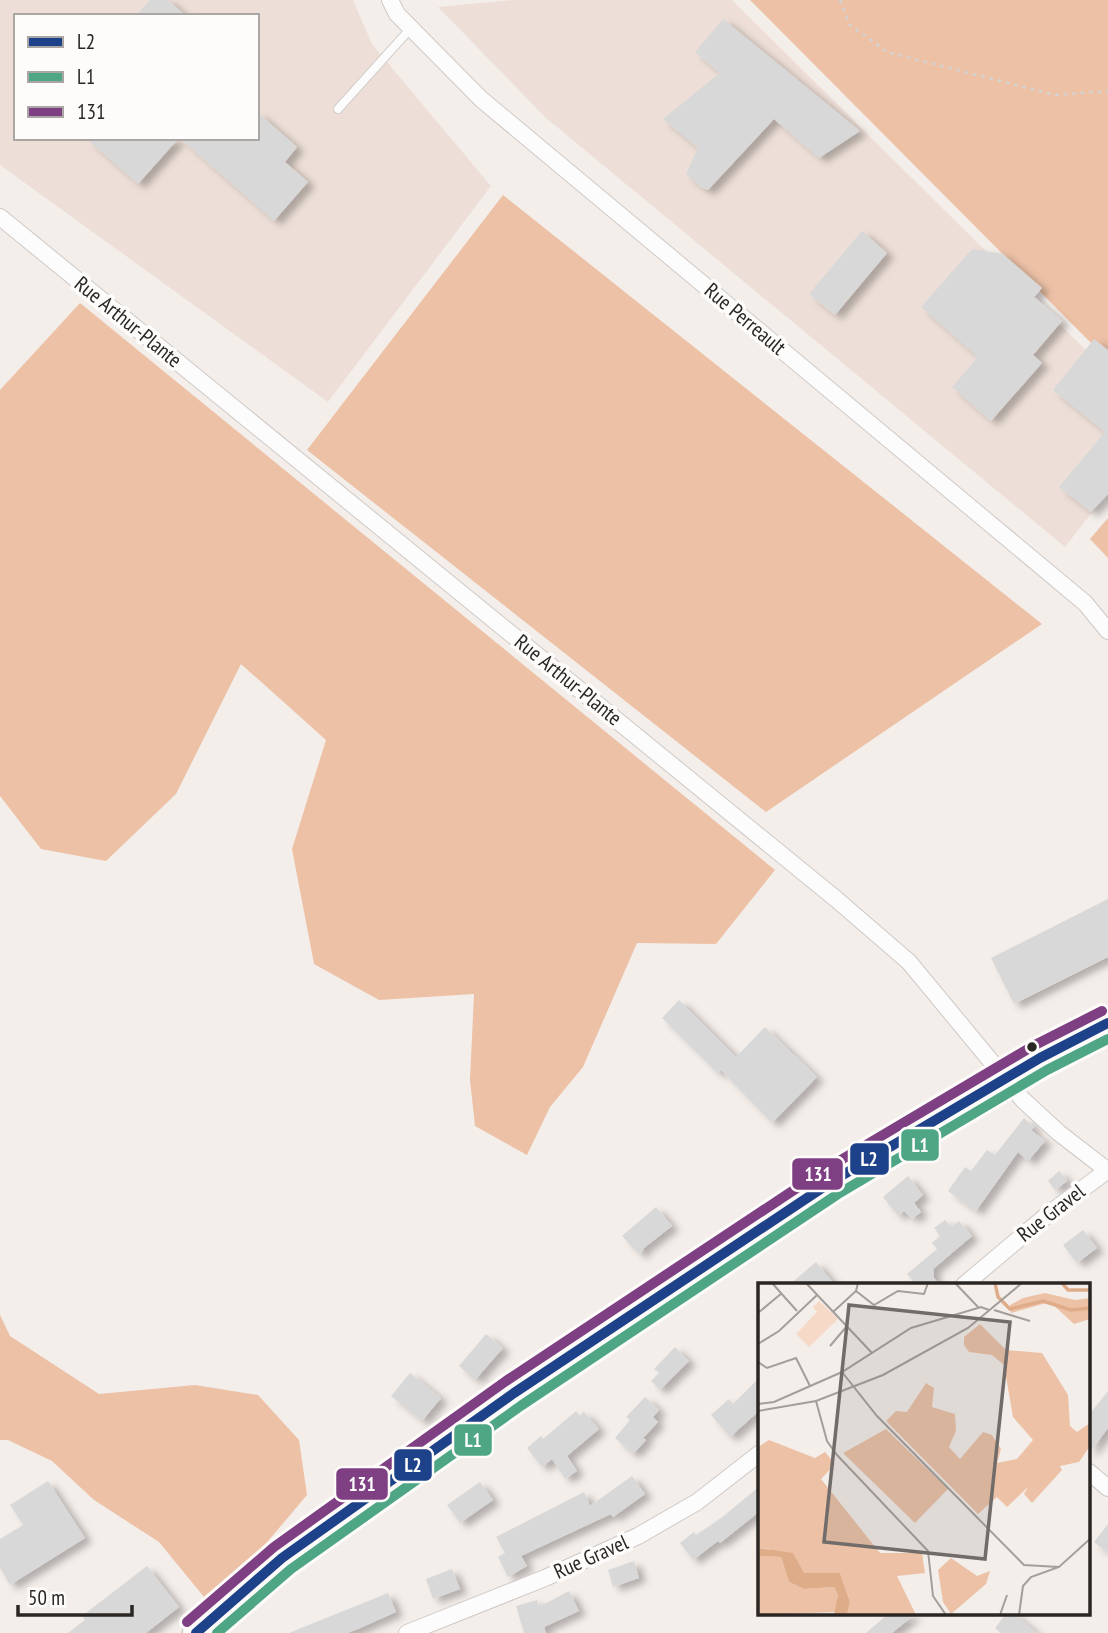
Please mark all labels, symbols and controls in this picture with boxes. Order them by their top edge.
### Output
legend [14,14,259,140]
text: L2 [77,28,95,55]
text: L1 [77,63,95,90]
text: 131 [77,98,105,125]
street label: Rue Arthur-Plante [69,270,187,373]
street label: Rue Perreault [699,277,792,361]
street label: Rue Arthur-Plante [509,628,627,731]
unlabelled marker [1025,1040,1039,1054]
line badge: L1 [900,1128,940,1162]
text: L1 [911,1133,929,1157]
line badge: L2 [849,1142,890,1176]
text: L2 [860,1147,878,1171]
line badge: 131 [791,1157,844,1191]
text: 131 [804,1162,832,1186]
street label: Rue Gravel [1011,1178,1090,1247]
inset map [758,1283,1090,1616]
line badge: L1 [453,1423,493,1457]
text: L1 [464,1428,482,1452]
line badge: L2 [393,1448,433,1482]
text: L2 [404,1453,422,1477]
line badge: 131 [335,1467,389,1501]
text: 131 [348,1472,376,1496]
street label: Rue Gravel [549,1528,632,1585]
scale bar [18,1574,131,1618]
text: 50 m [28,1584,65,1611]

